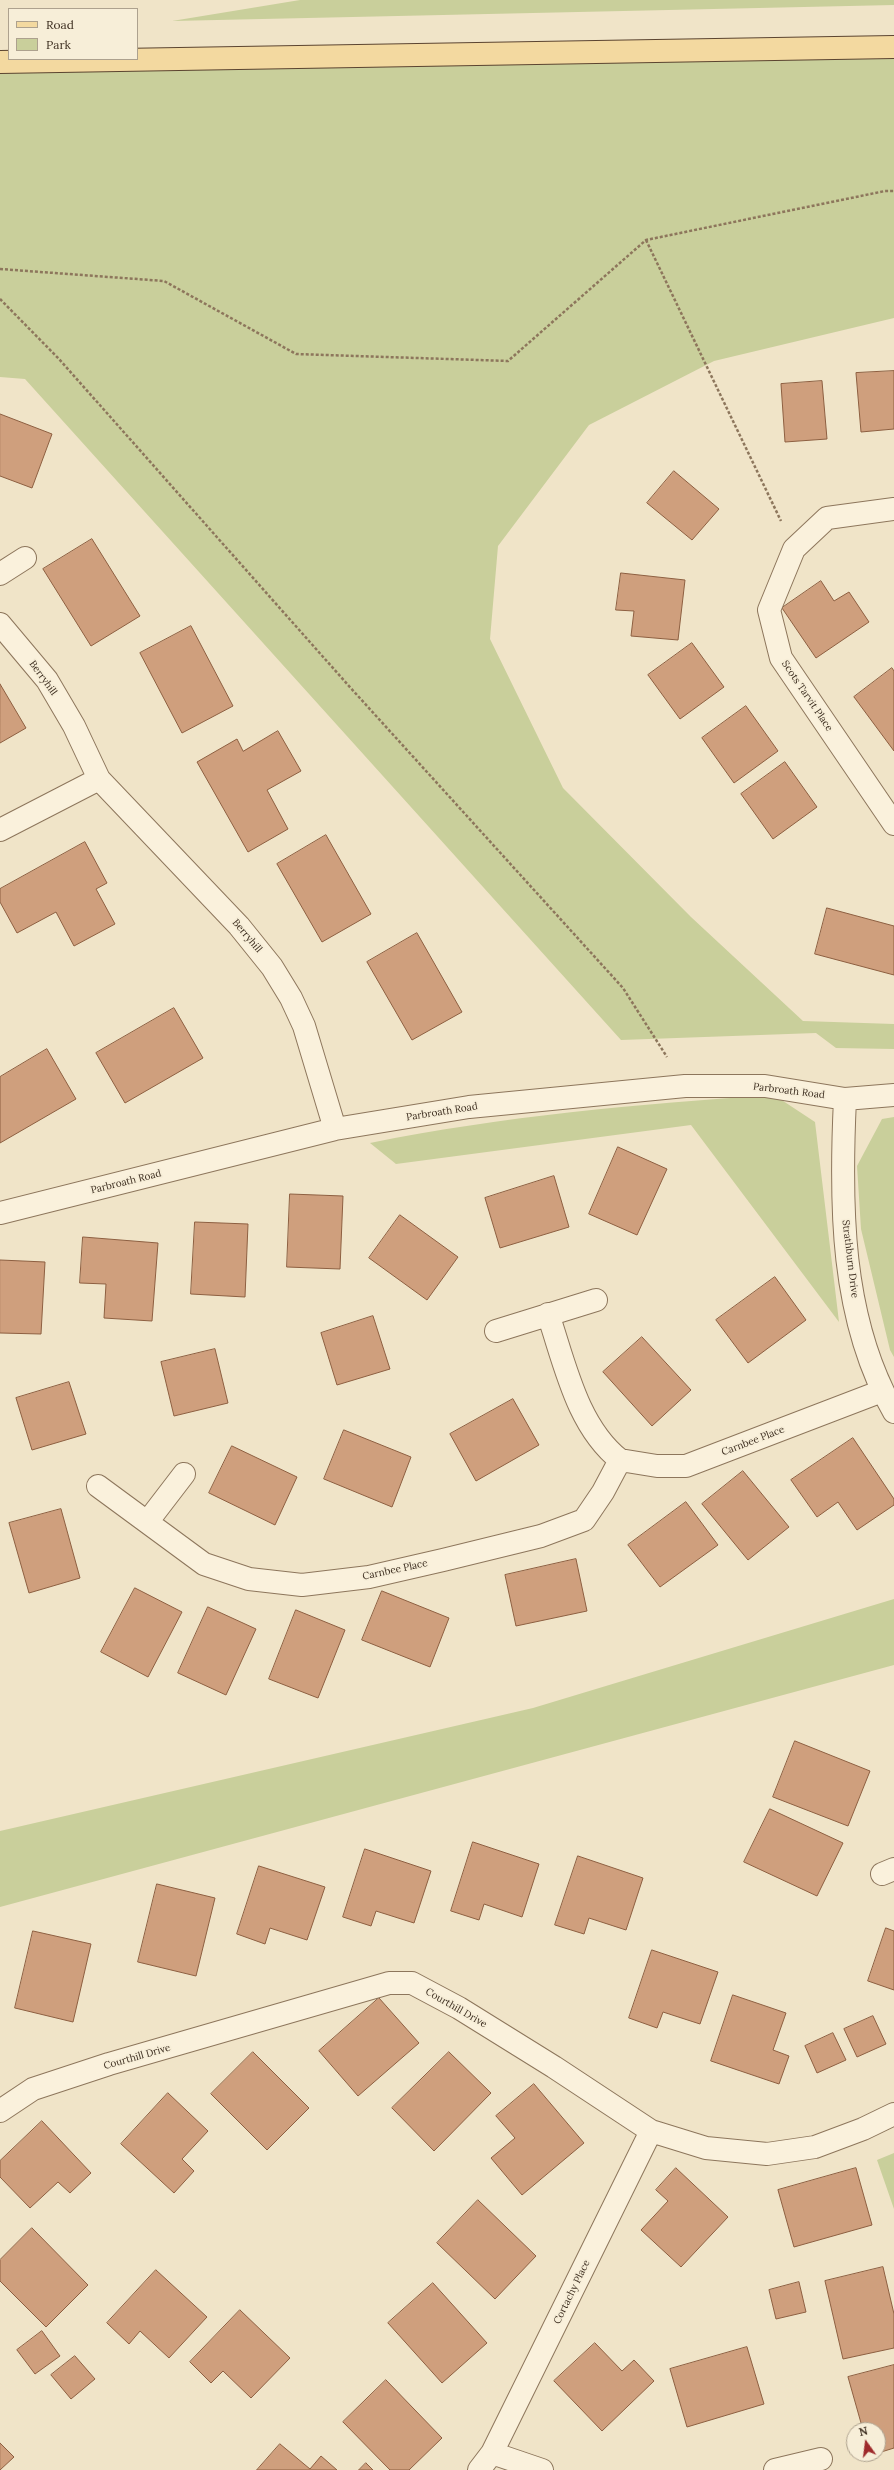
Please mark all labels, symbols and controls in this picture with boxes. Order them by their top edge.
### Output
legend [8,8,138,60]
text: Road [46,17,74,32]
text: Park [46,37,71,52]
street label: Berryhill [26,658,60,698]
street label: Scots Tarvit Place [779,658,835,734]
street label: Berryhill [230,917,264,955]
street label: Parbroath Road [752,1081,826,1101]
street label: Parbroath Road [405,1100,479,1124]
street label: Parbroath Road [90,1167,162,1197]
street label: Strathburn Drive [839,1219,861,1299]
street label: Carnbee Place [720,1424,786,1458]
street label: Carnbee Place [361,1557,429,1583]
street label: Courthill Drive [423,1986,489,2030]
street label: Courthill Drive [102,2042,172,2072]
street label: Cortachy Place [551,2258,593,2326]
north arrow [846,2422,886,2462]
text: N [858,2424,869,2439]

